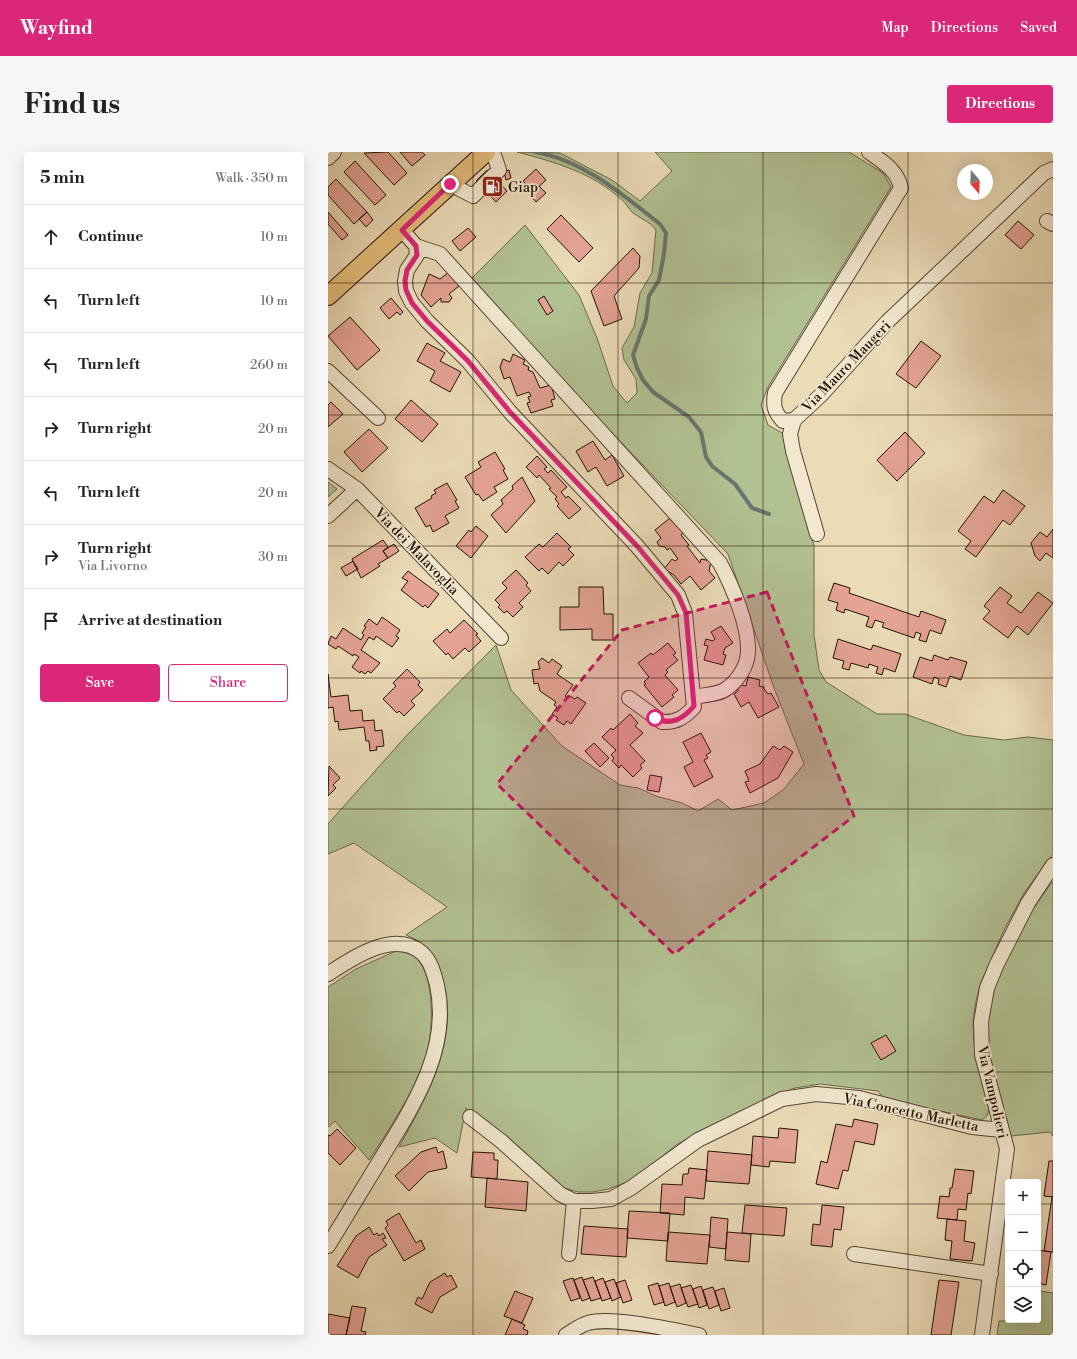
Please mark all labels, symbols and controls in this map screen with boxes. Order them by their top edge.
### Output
text: Wayfind [20,16,93,40]
text: Map [881,19,909,37]
text: Directions [931,19,998,37]
text: Saved [1020,19,1057,37]
button: Directions [947,85,1053,123]
text: Find us [24,87,120,122]
north arrow [957,164,993,200]
text: 5 min [40,167,85,189]
text: Walk · 350 m [215,170,288,186]
fuel station icon: Giap [479,174,505,200]
route end [441,175,459,193]
place label: Giap [508,179,538,197]
icon: ahead [40,226,62,248]
text: Continue [78,227,143,246]
text: 10 m [260,229,288,245]
icon: left [40,290,62,312]
text: Turn left [78,291,140,310]
text: 10 m [260,293,288,309]
street label: Via Mauro Maugeri [798,317,895,417]
icon: left [40,354,62,376]
text: Turn left [78,355,140,374]
text: 260 m [250,357,288,373]
icon: right [40,418,62,440]
text: Turn right [78,419,152,438]
text: 20 m [258,421,288,437]
icon: left [40,482,62,504]
text: Turn left [78,483,140,502]
text: 20 m [258,485,288,501]
street label: Via dei Malavoglia [369,504,463,600]
text: Turn right [78,539,152,558]
icon: right [40,546,62,568]
text: 30 m [258,549,288,565]
text: Via Livorno [78,558,147,574]
icon: arrive [40,610,62,632]
text: Arrive at destination [78,611,222,630]
button: Save [40,664,160,702]
button: Share [168,664,288,702]
route start [646,709,664,727]
street label: Via Vampolieri [972,1043,1012,1141]
street label: Via Concetto Marletta [840,1090,981,1136]
map controls [1005,1179,1041,1323]
button: + [1005,1179,1041,1215]
button: − [1005,1215,1041,1251]
button: locate [1005,1251,1041,1287]
button: layers [1005,1287,1041,1323]

